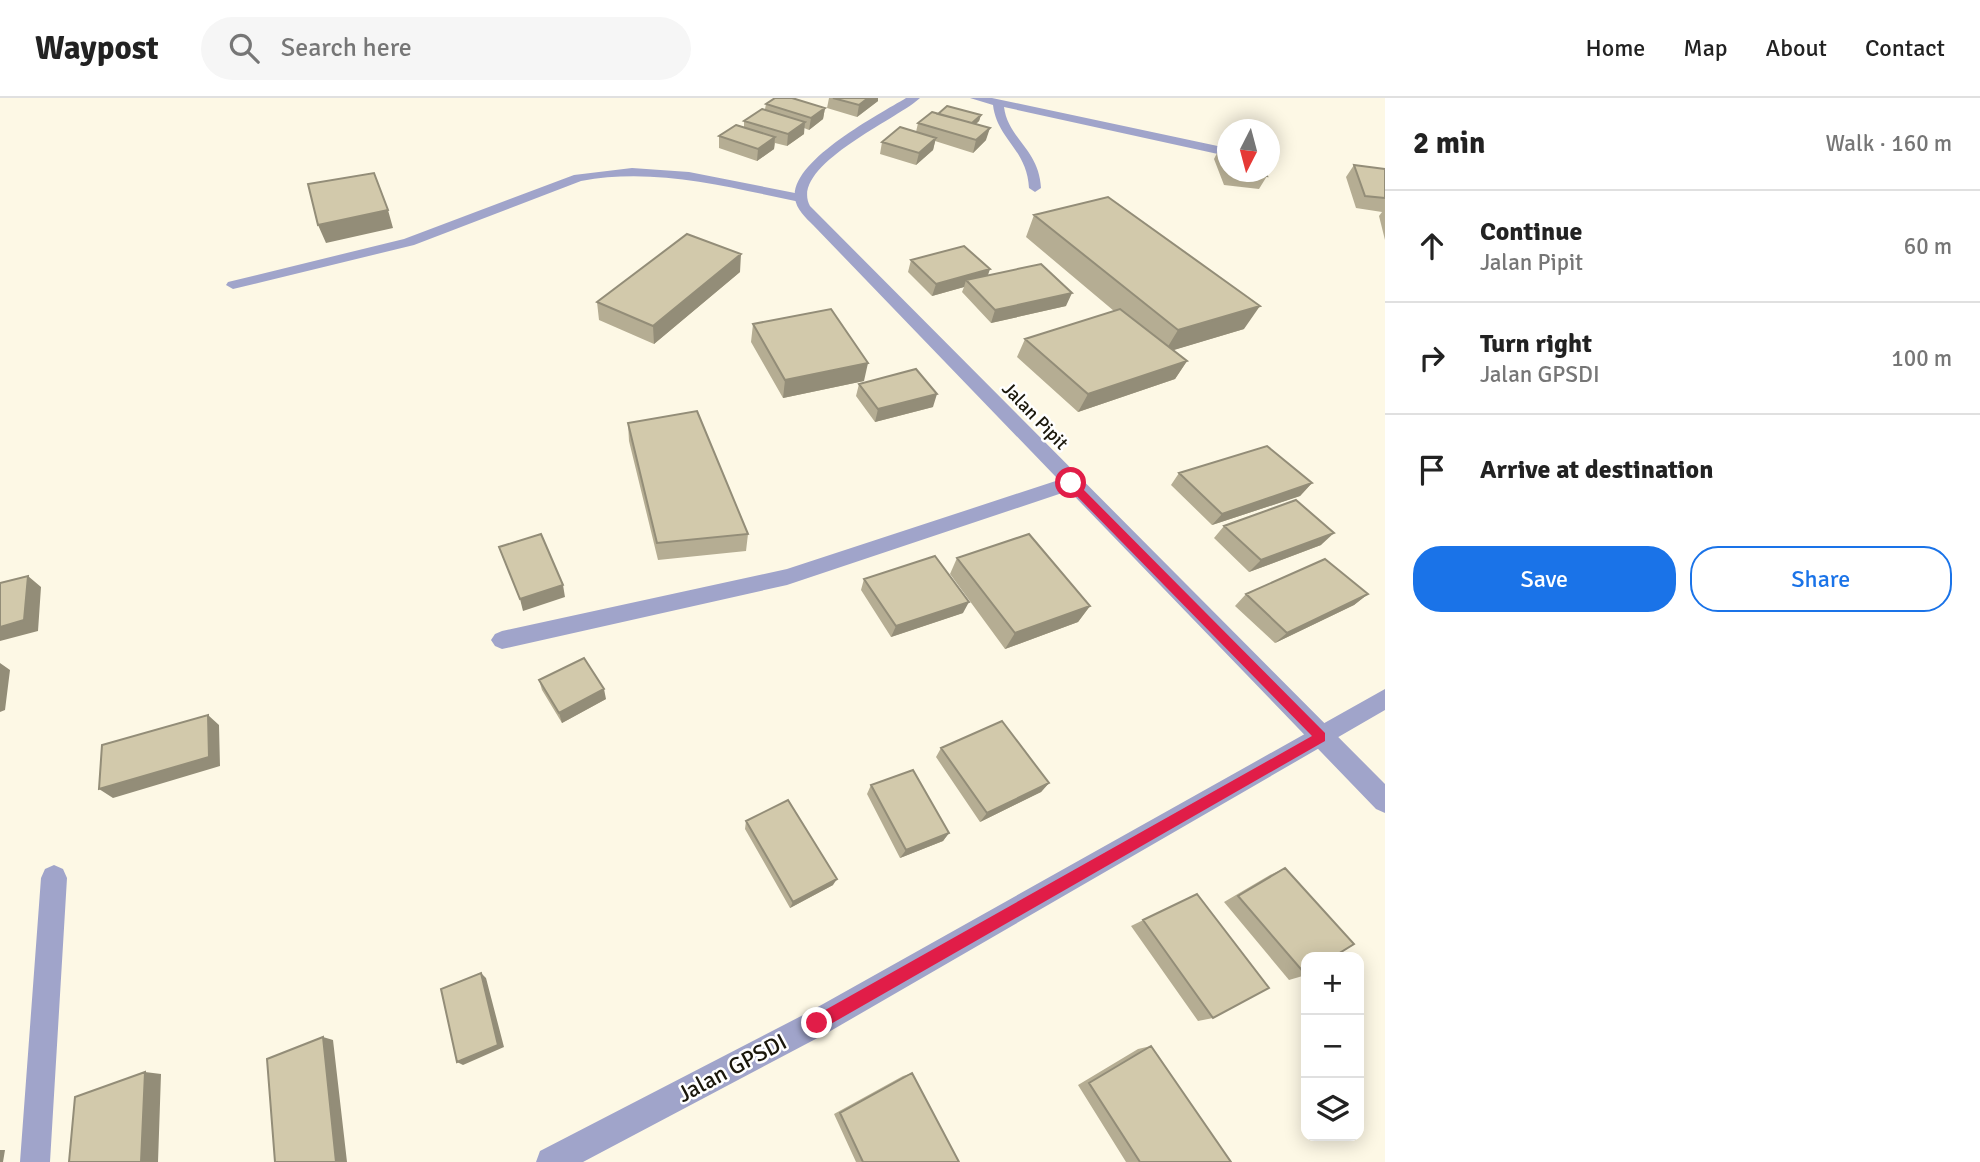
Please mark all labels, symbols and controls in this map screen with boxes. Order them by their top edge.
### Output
search box [201,17,691,80]
text: Waypost [35,28,159,69]
icon: search [225,29,263,67]
text: Search here [281,32,412,64]
text: Home [1585,33,1645,63]
text: Map [1683,33,1728,63]
text: About [1766,33,1827,63]
text: Contact [1865,33,1945,63]
north arrow [1217,119,1280,182]
text: 2 min [1413,125,1485,162]
text: Walk · 160 m [1826,129,1952,158]
text: Continue [1480,216,1582,248]
icon: ahead [1413,227,1451,265]
text: 60 m [1904,232,1952,261]
text: Jalan Pipit [1480,248,1583,277]
text: Turn right [1480,328,1592,360]
icon: right [1413,339,1451,377]
text: 100 m [1891,344,1952,373]
text: Jalan GPSDI [1480,360,1600,389]
street label: Jalan Pipit [997,377,1073,455]
icon: arrive [1413,451,1451,489]
text: Arrive at destination [1480,454,1713,486]
route start [1055,467,1086,498]
button: Save [1413,546,1676,612]
button: Share [1690,546,1952,612]
map controls [1301,952,1364,1141]
button: + [1301,952,1364,1015]
route end [801,1007,832,1038]
button: − [1301,1015,1364,1078]
street label: Jalan GPSDI [672,1027,792,1109]
button: layers [1301,1078,1364,1141]

